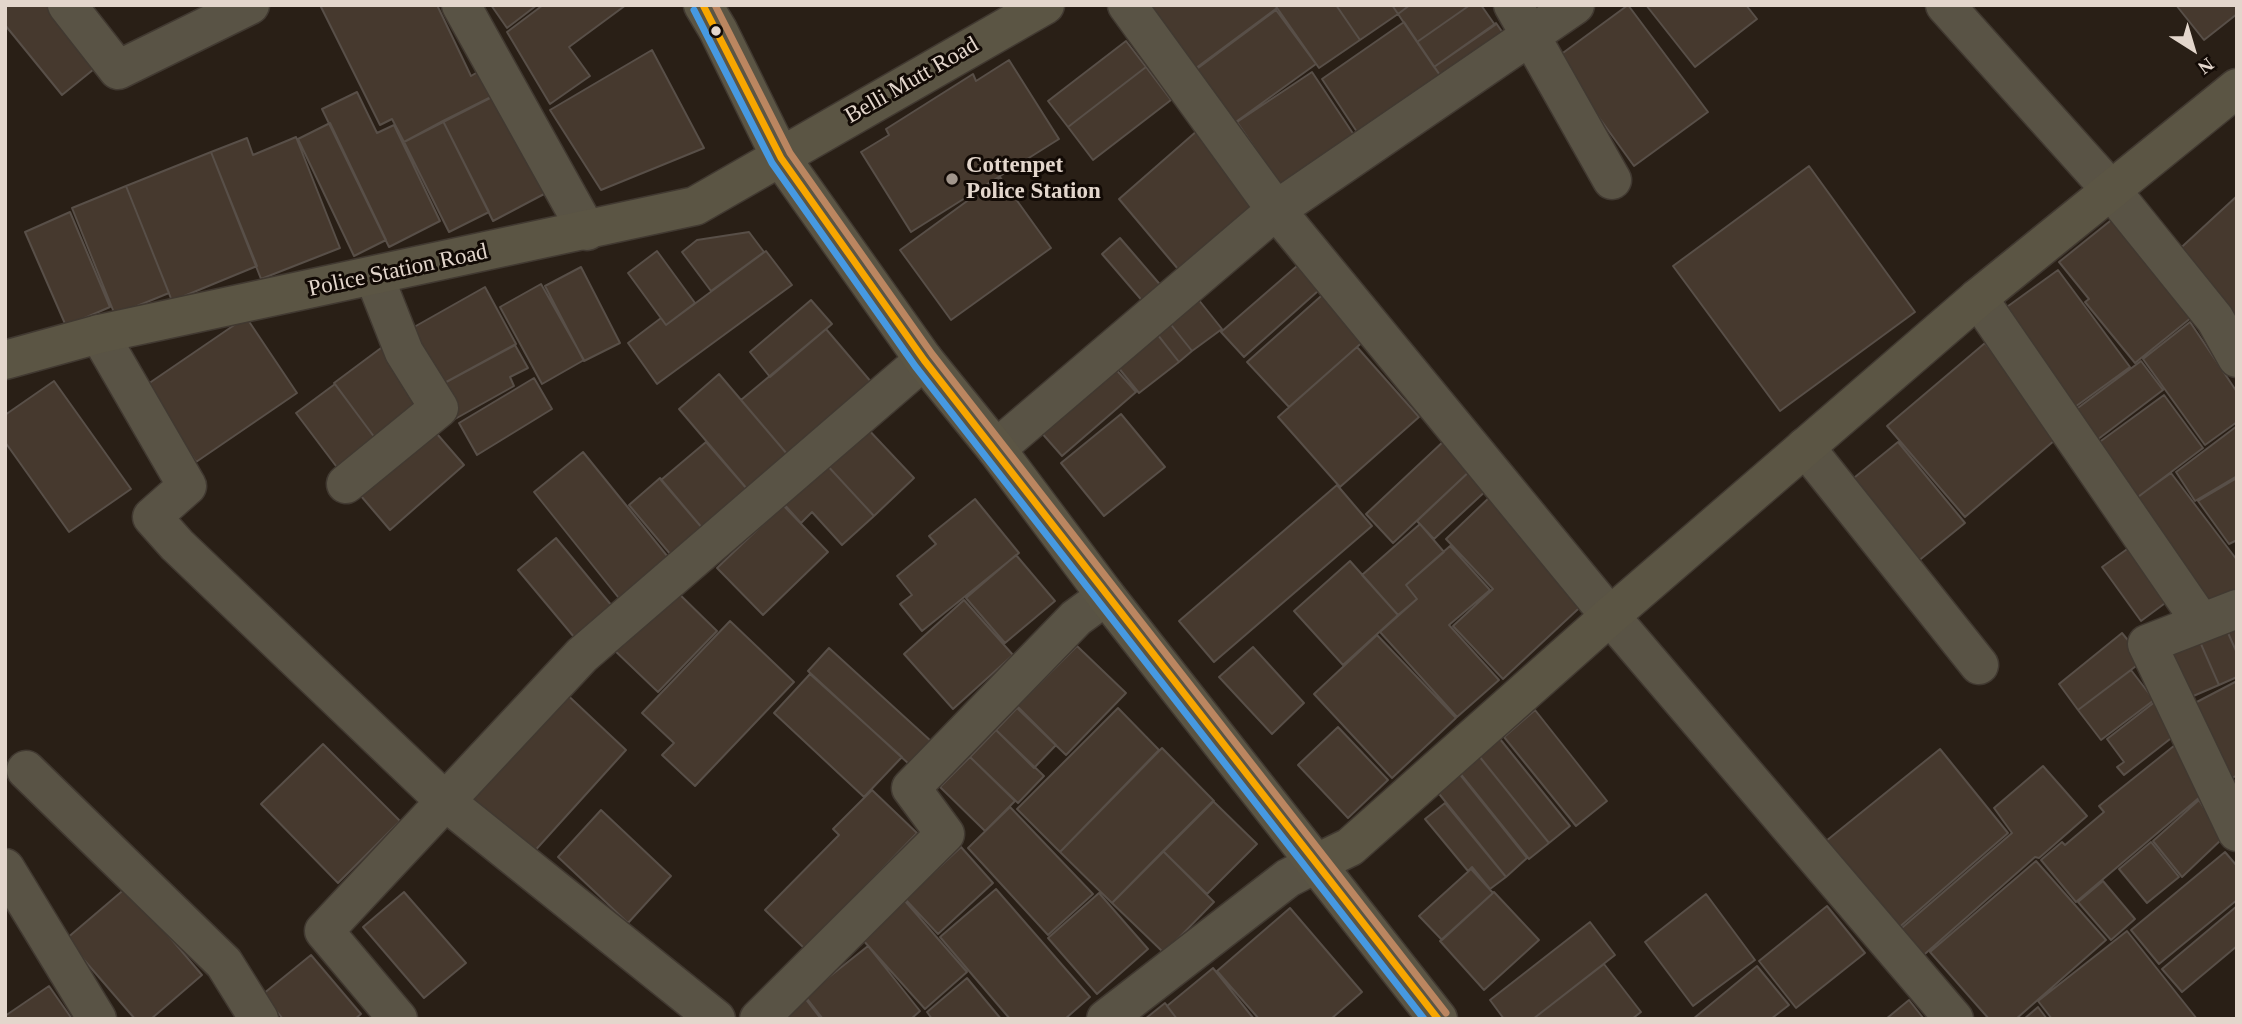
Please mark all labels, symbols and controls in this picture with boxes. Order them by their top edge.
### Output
north arrow [2158,14,2228,84]
unlabelled marker [709,24,723,38]
street label: Belli Mutt Road [840,32,984,130]
text: N [2194,54,2218,79]
place label: Cottenpet Police Station [966,152,1101,206]
marker: Cottenpet Police Station [944,171,960,187]
street label: Police Station Road [306,239,490,303]

